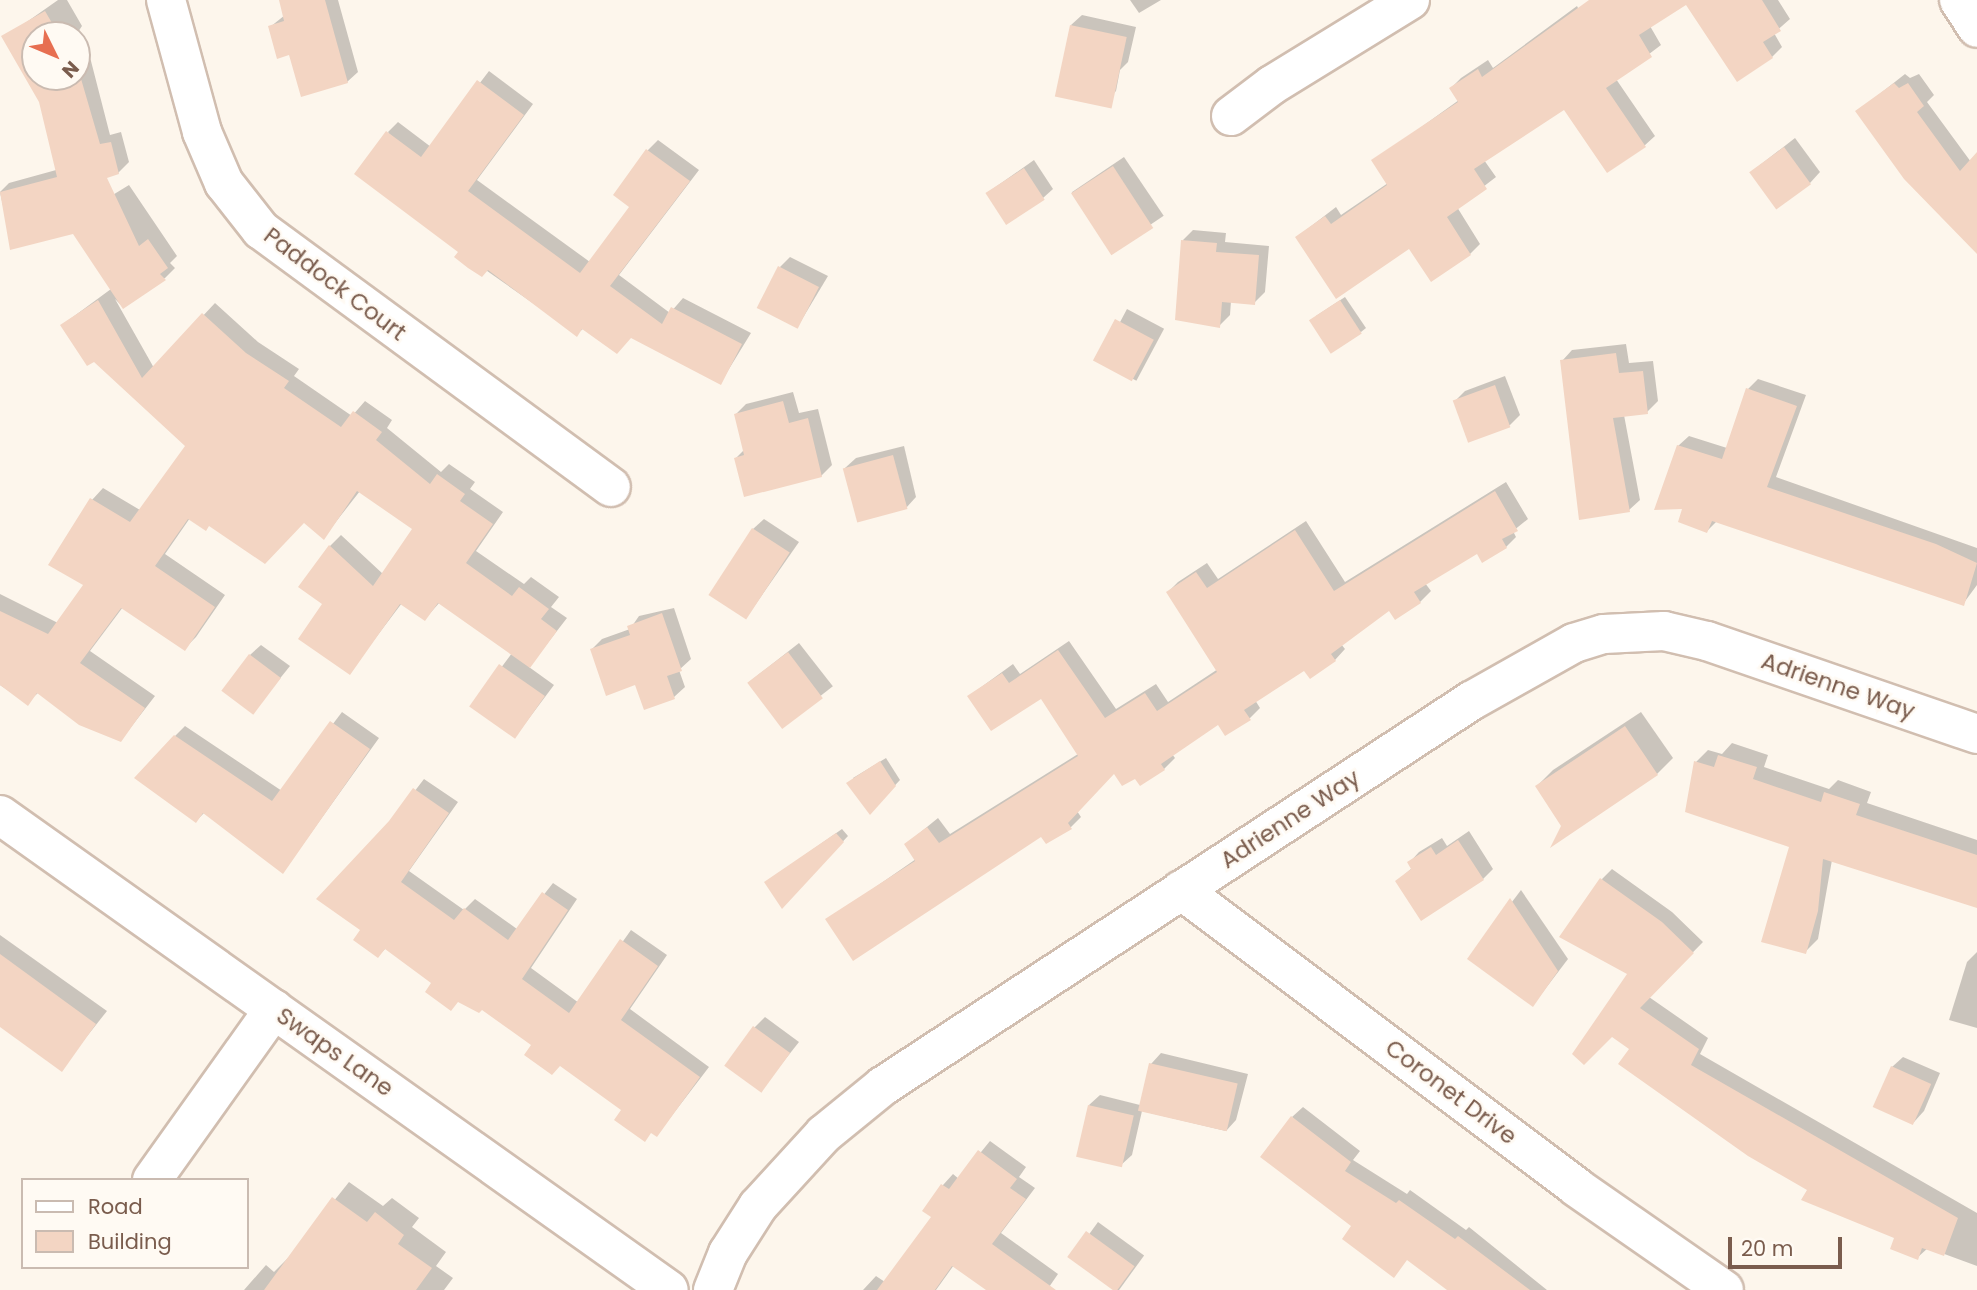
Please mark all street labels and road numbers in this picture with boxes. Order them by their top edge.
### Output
street label: Paddock Court [259,222,411,346]
street label: Adrienne Way [1758,647,1918,725]
street label: Adrienne Way [1215,764,1365,874]
street label: Swaps Lane [271,1002,399,1102]
street label: Coronet Drive [1380,1034,1522,1150]

